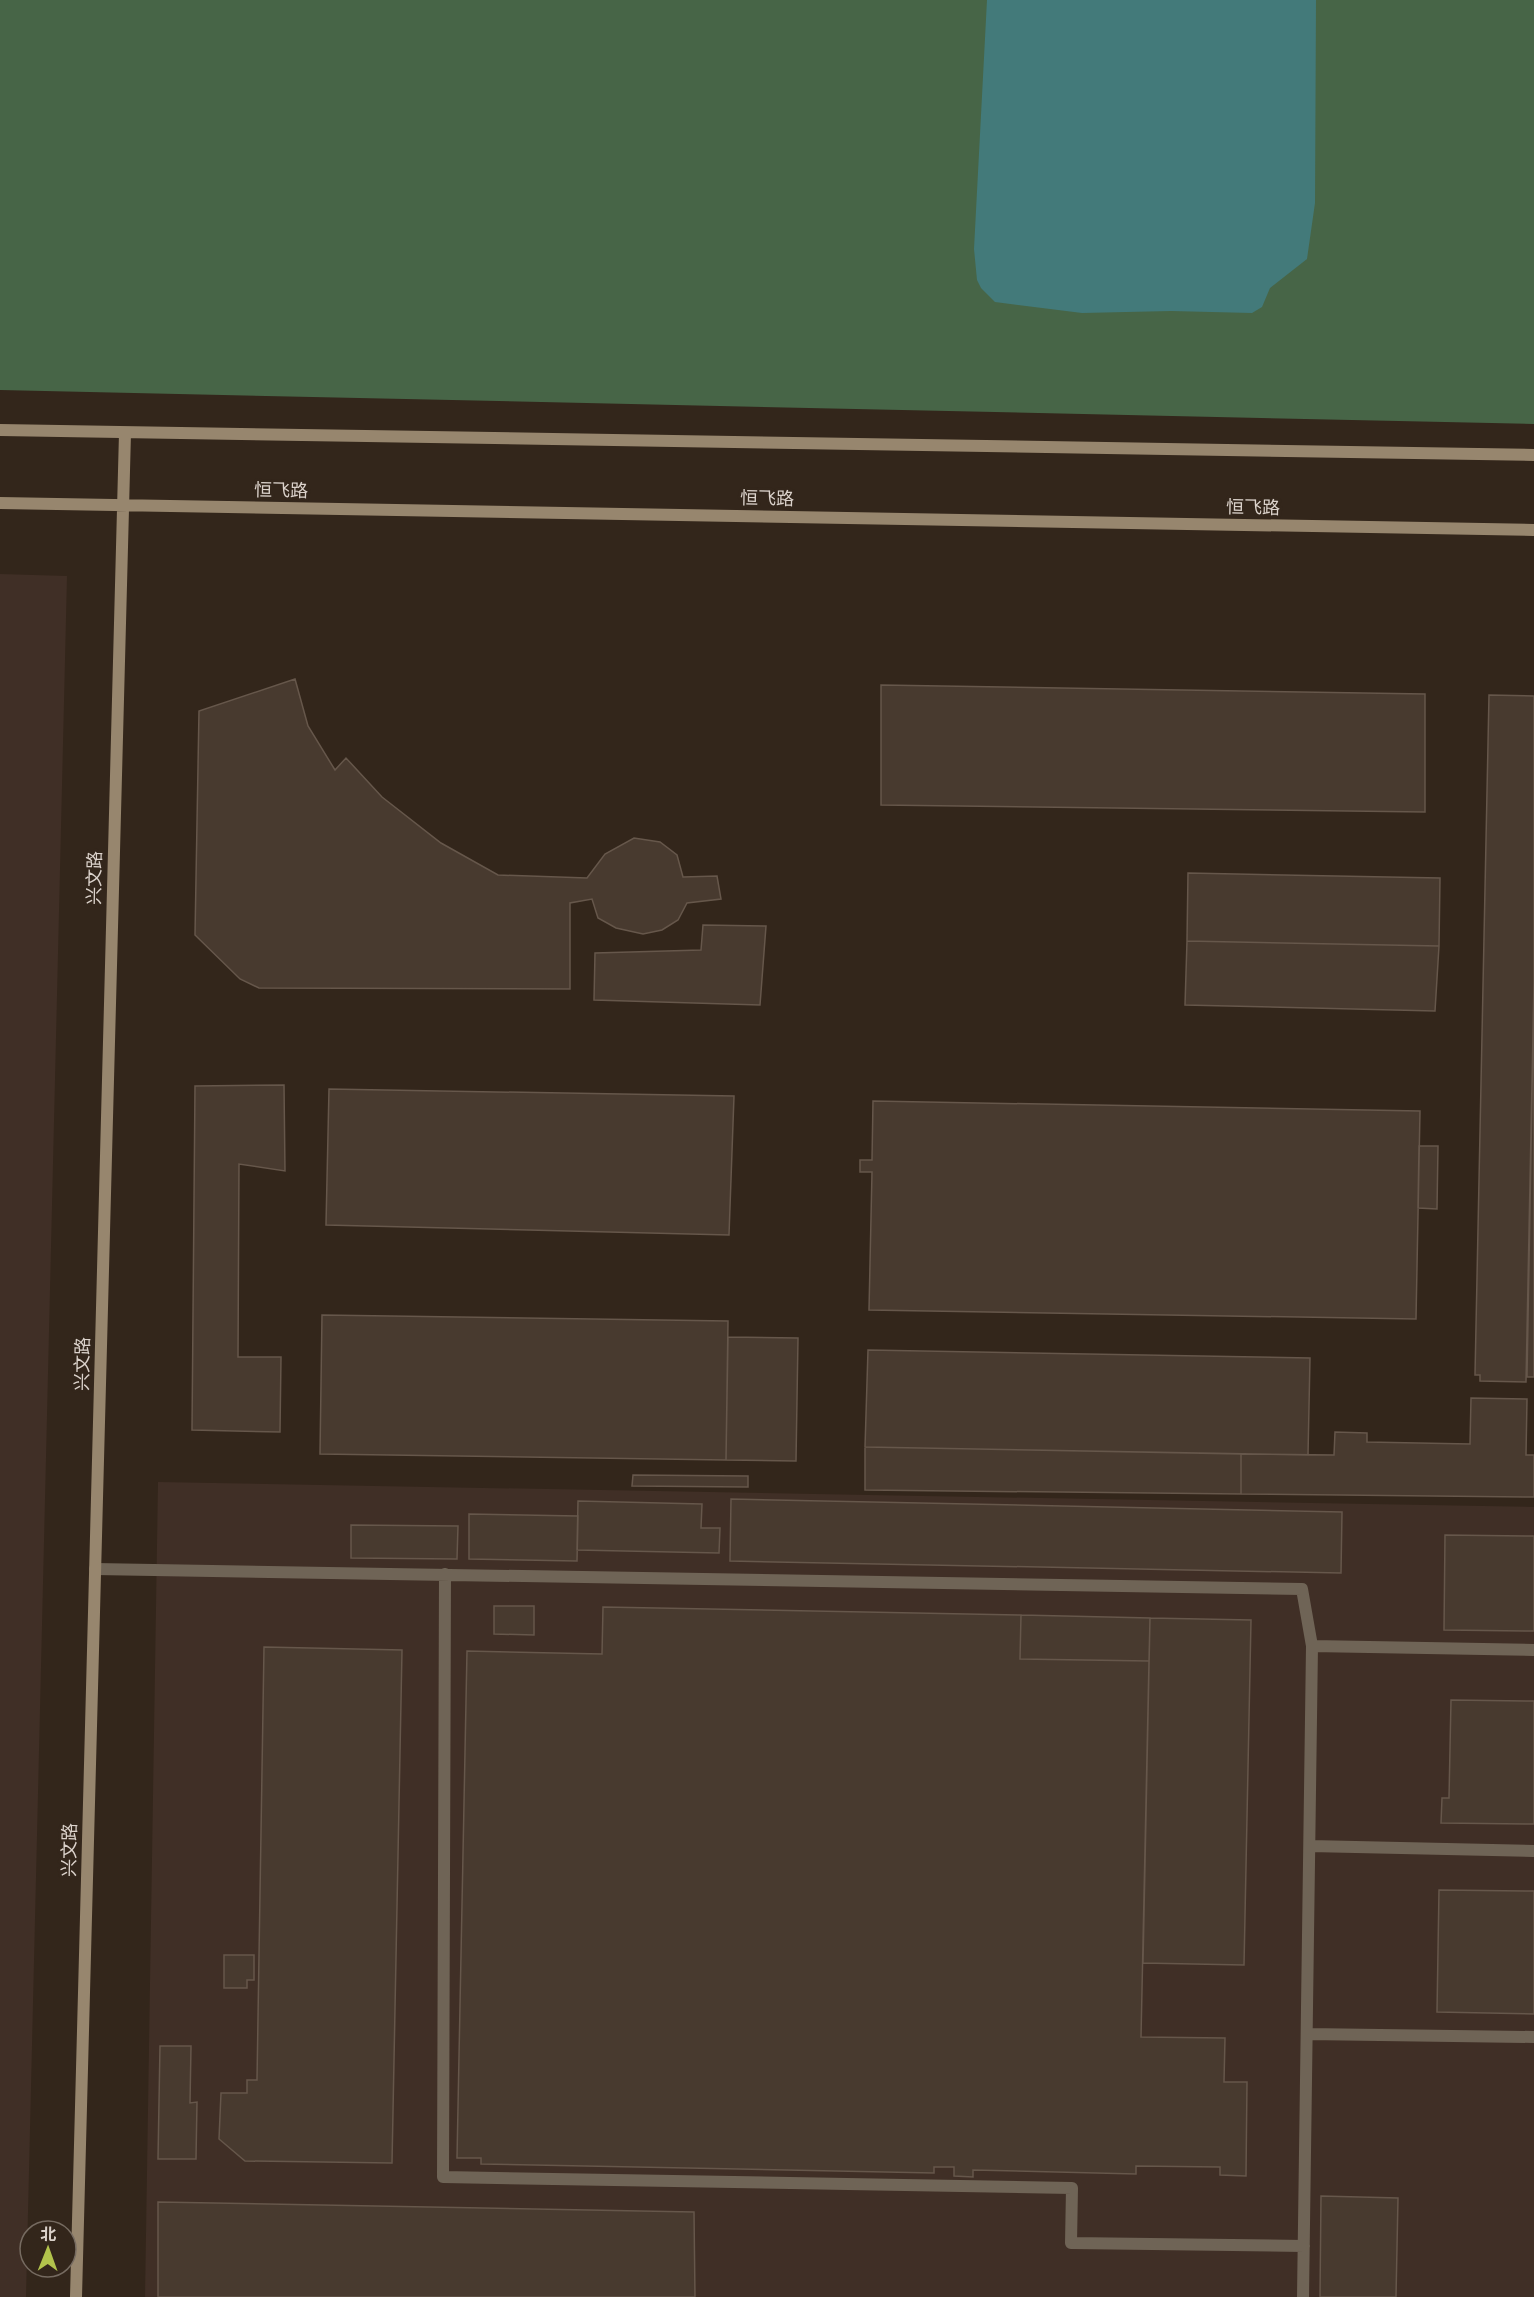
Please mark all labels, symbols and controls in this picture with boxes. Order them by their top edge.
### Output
street label: 恒飞路 [254,478,308,502]
street label: 恒飞路 [740,486,794,510]
street label: 恒飞路 [1226,495,1280,519]
street label: 兴文路 [82,851,106,905]
street label: 兴文路 [70,1337,94,1391]
street label: 兴文路 [57,1823,81,1877]
north arrow [18,2219,78,2279]
text: 北 [40,2224,56,2244]

